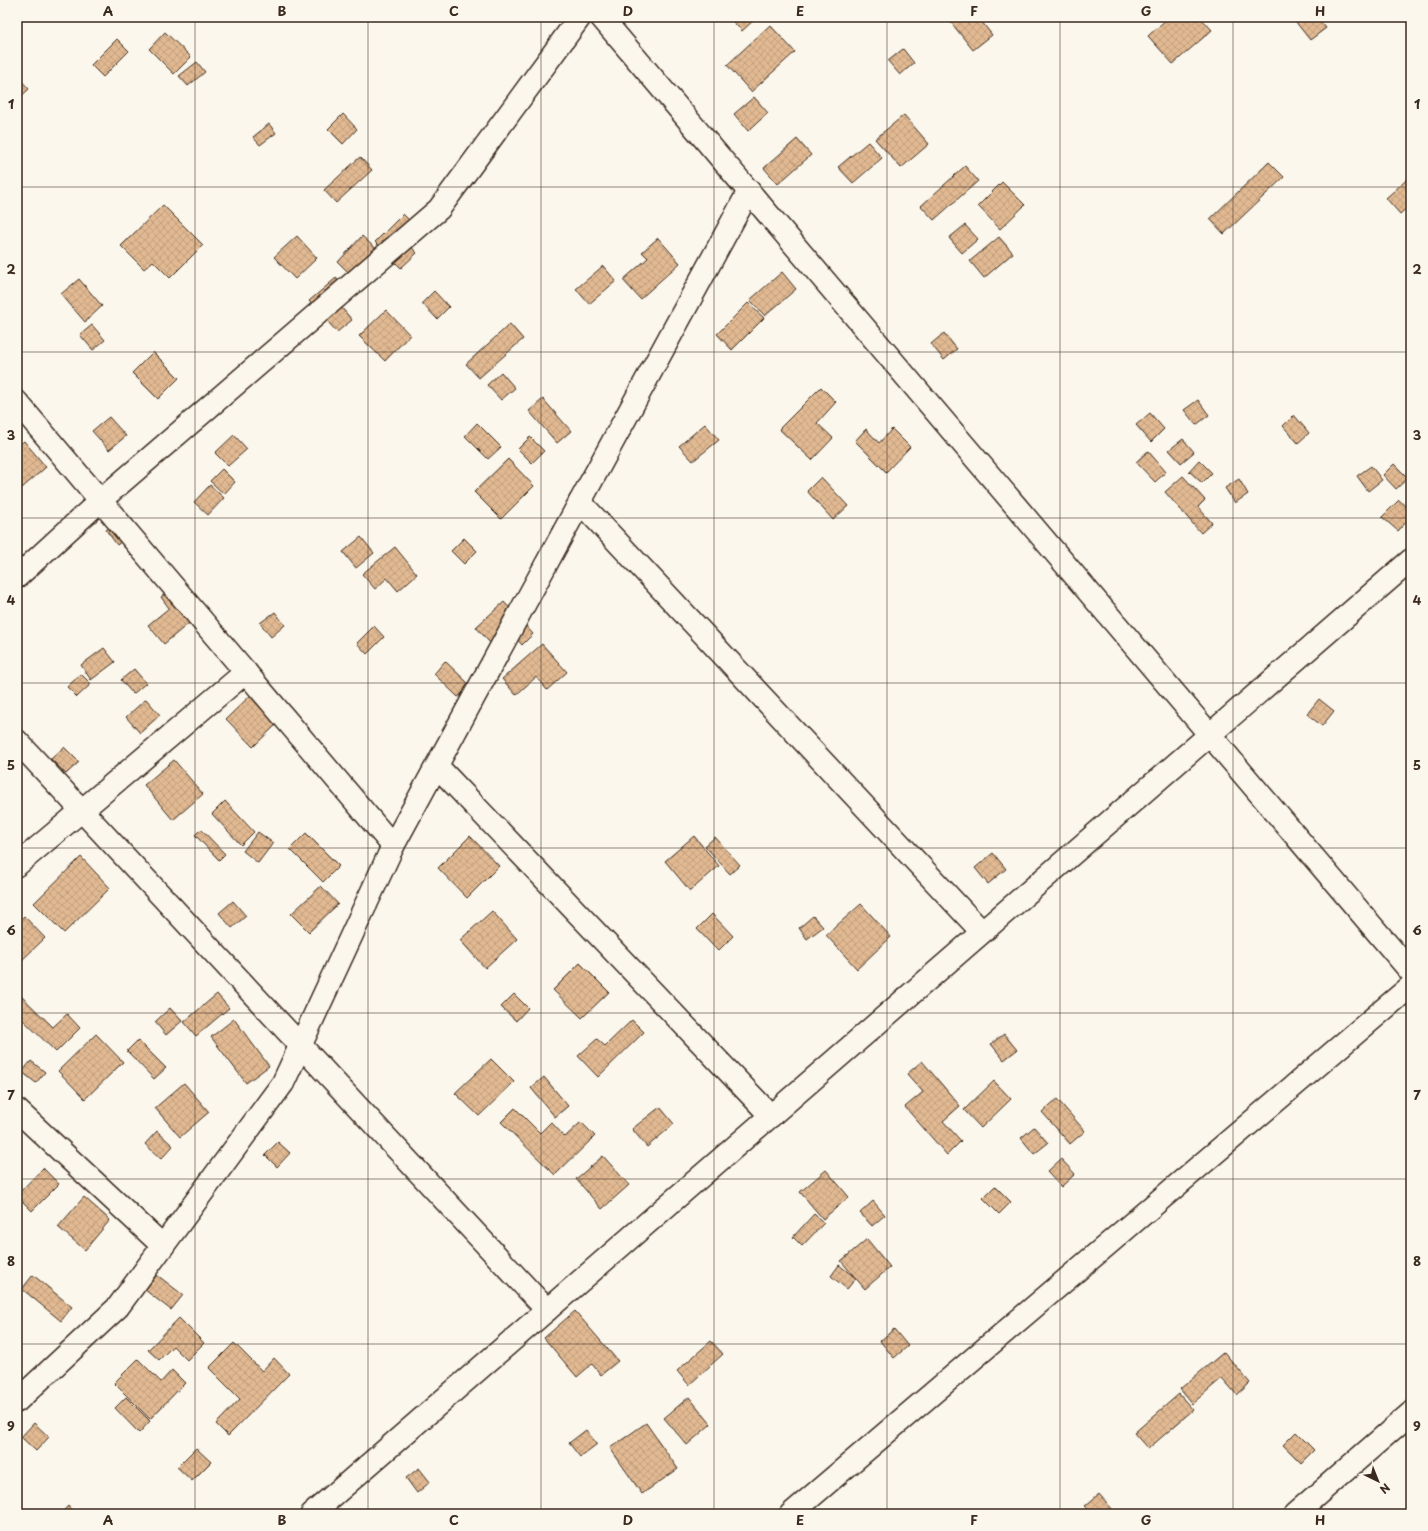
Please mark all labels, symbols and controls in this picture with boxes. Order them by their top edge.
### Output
text: A [103,1,113,20]
text: B [278,1,287,20]
text: C [449,1,459,20]
text: D [623,1,633,20]
text: E [796,1,804,20]
text: F [970,1,978,20]
text: G [1141,1,1151,20]
text: H [1315,1,1325,20]
text: 1 [8,94,14,113]
text: 1 [1414,94,1420,113]
text: 2 [6,259,16,278]
text: 2 [1412,259,1422,278]
text: 3 [7,425,16,444]
text: 3 [1413,425,1422,444]
text: 4 [7,590,16,609]
text: 4 [1413,590,1422,609]
text: 5 [7,755,15,774]
text: 5 [1413,755,1421,774]
text: 6 [6,920,16,939]
text: 6 [1412,920,1422,939]
text: 7 [7,1085,15,1104]
text: 7 [1413,1085,1421,1104]
text: 8 [7,1251,15,1270]
text: 8 [1413,1251,1421,1270]
text: 9 [7,1416,15,1435]
text: 9 [1413,1416,1421,1435]
north arrow [1358,1461,1398,1501]
text: N [1376,1479,1394,1498]
text: A [103,1510,113,1529]
text: B [278,1510,287,1529]
text: C [449,1510,459,1529]
text: D [623,1510,633,1529]
text: E [796,1510,804,1529]
text: F [970,1510,978,1529]
text: G [1141,1510,1151,1529]
text: H [1315,1510,1325,1529]

